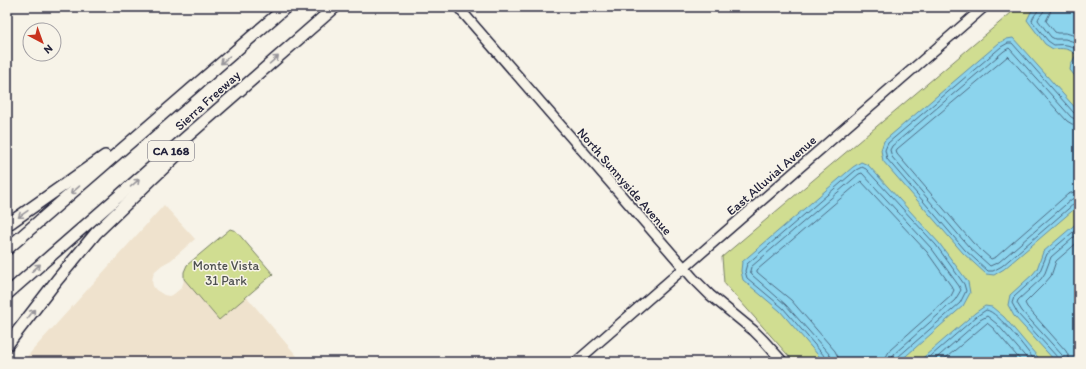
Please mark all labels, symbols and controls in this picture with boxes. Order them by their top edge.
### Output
north arrow [22,22,62,62]
text: N [41,42,55,57]
one-way arrow [220,55,230,64]
one-way arrow [269,55,279,64]
street label: Sierra Freeway [172,67,243,134]
street label: North Sunnyside Avenue [574,125,675,238]
street label: East Alluvial Avenue [723,132,819,218]
road number: CA 168 [148,141,194,161]
one-way arrow [129,178,140,187]
one-way arrow [70,185,80,194]
one-way arrow [18,210,29,218]
park label: Monte Vista 31 Park [193,258,260,288]
one-way arrow [31,264,42,273]
one-way arrow [27,309,35,320]

